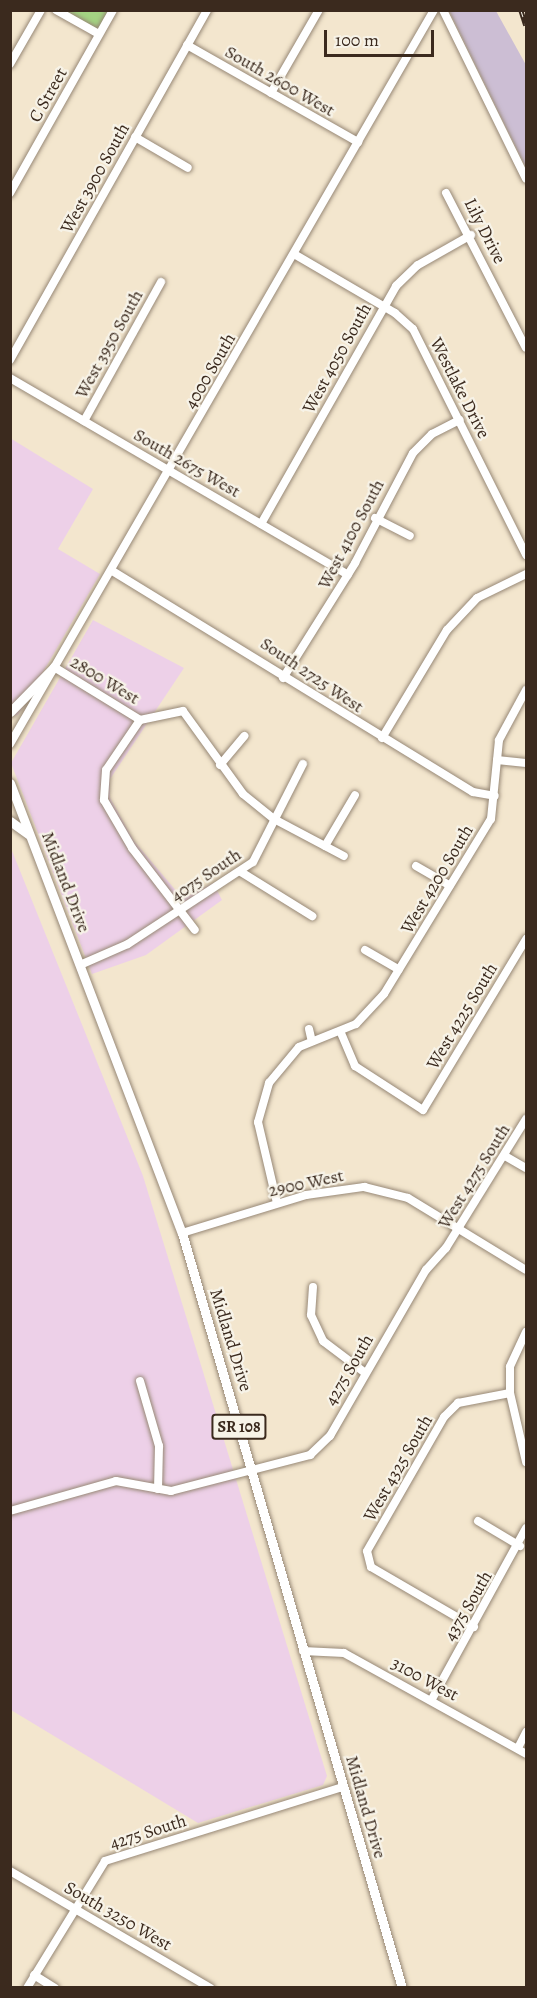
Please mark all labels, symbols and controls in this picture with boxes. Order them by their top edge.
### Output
scale bar [327,18,436,56]
text: 100 m [335,28,379,52]
street label: South 2600 West [221,41,339,121]
street label: C Street [24,64,72,126]
street label: West 3900 South [56,119,134,237]
street label: Lily Drive [459,195,511,267]
street label: West 3950 South [70,286,148,402]
street label: West 4050 South [298,299,376,417]
street label: 4000 South [180,329,240,413]
street label: Westlake Drive [425,334,495,442]
street label: South 2675 West [130,424,244,502]
street label: West 4100 South [313,476,389,592]
street label: South 2725 West [256,633,368,717]
street label: 2800 West [67,651,143,709]
street label: West 4200 South [396,821,478,937]
street label: Midland Drive [37,829,95,935]
street label: 4075 South [167,844,245,906]
street label: West 4225 South [422,959,502,1073]
street label: West 4275 South [433,1120,515,1232]
street label: 2900 West [267,1165,345,1201]
street label: Midland Drive [205,1286,257,1394]
street label: 4275 South [320,1330,378,1410]
street label: West 4325 South [359,1411,437,1525]
road number: SR 108 [210,1414,268,1440]
street label: 4375 South [439,1567,497,1645]
street label: 3100 West [388,1652,462,1706]
street label: Midland Drive [341,1753,391,1861]
street label: 4275 South [107,1810,189,1854]
street label: South 3250 West [60,1876,176,1956]

